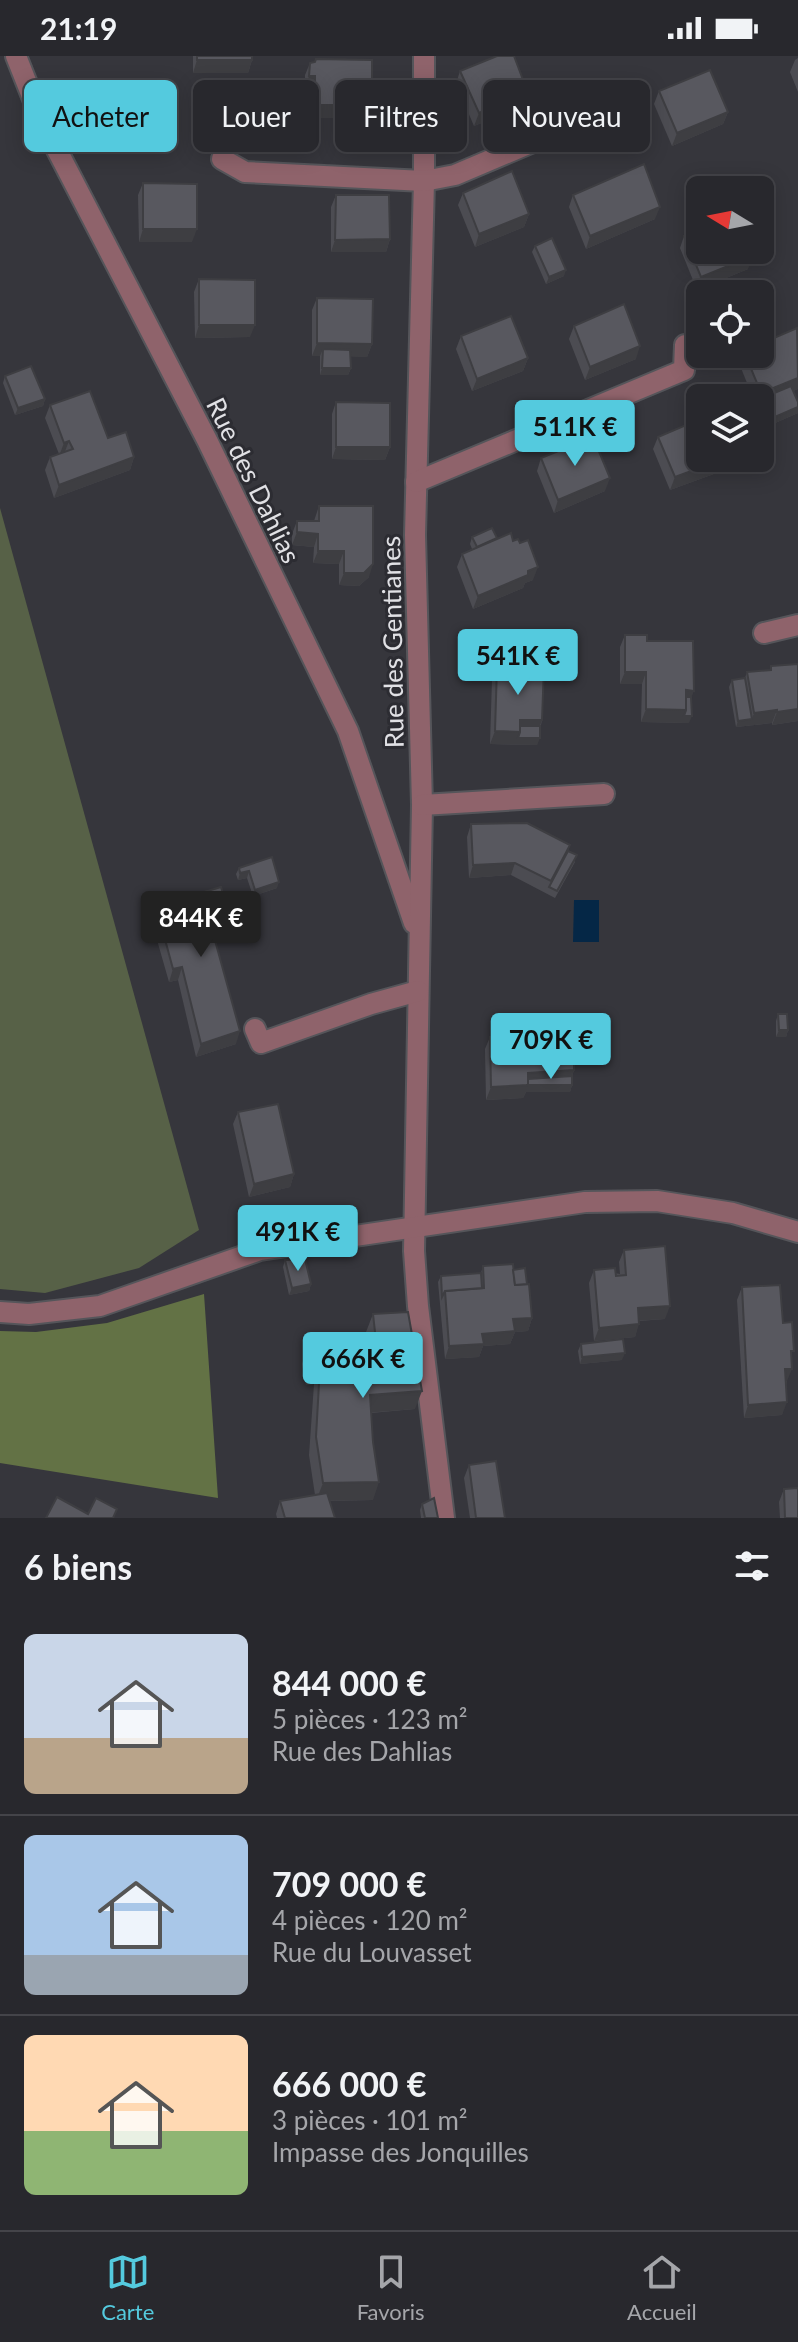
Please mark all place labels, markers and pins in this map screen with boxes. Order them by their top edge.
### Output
pin: 511K € [510,400,640,468]
pin: 541K € [453,629,583,697]
pin: 844K € [136,891,266,959]
pin: 709K € [486,1013,616,1081]
pin: 491K € [233,1205,363,1273]
pin: 666K € [298,1332,428,1400]

